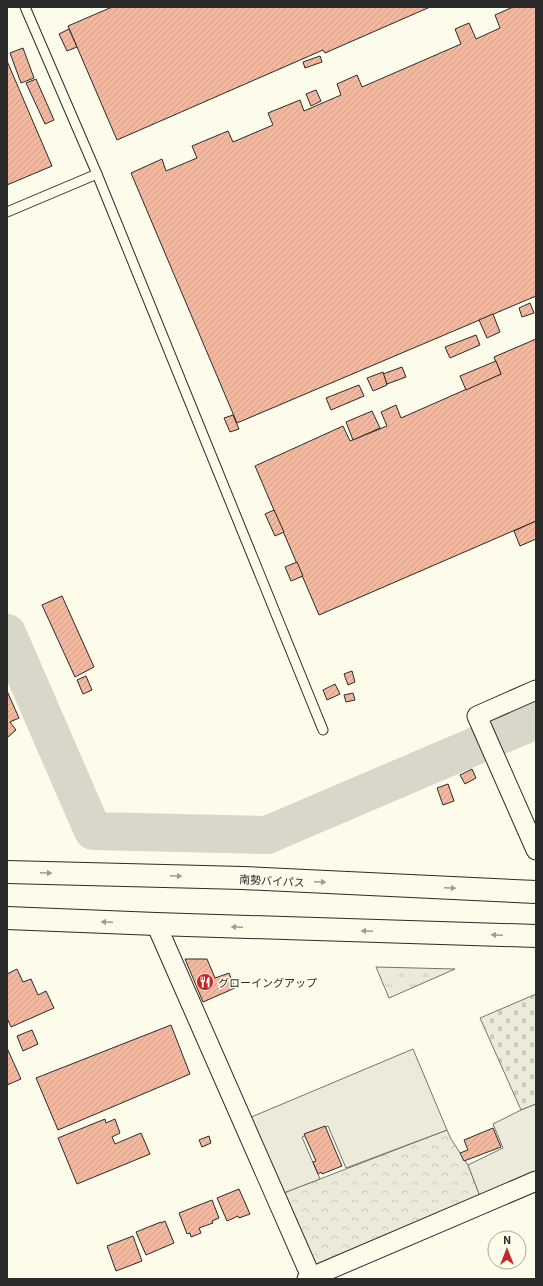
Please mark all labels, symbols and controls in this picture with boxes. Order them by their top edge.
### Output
one-way arrow [40,870,53,876]
street label: 南勢バイパス [239,870,305,890]
one-way arrow [170,873,182,880]
one-way arrow [314,878,326,885]
one-way arrow [444,884,456,891]
one-way arrow [100,919,113,925]
one-way arrow [231,923,243,930]
one-way arrow [361,927,373,934]
one-way arrow [491,931,503,938]
restaurant icon: グローイングアップ [195,972,215,992]
place label: グローイングアップ [218,974,317,990]
north arrow [487,1230,527,1270]
text: N [503,1231,511,1247]

